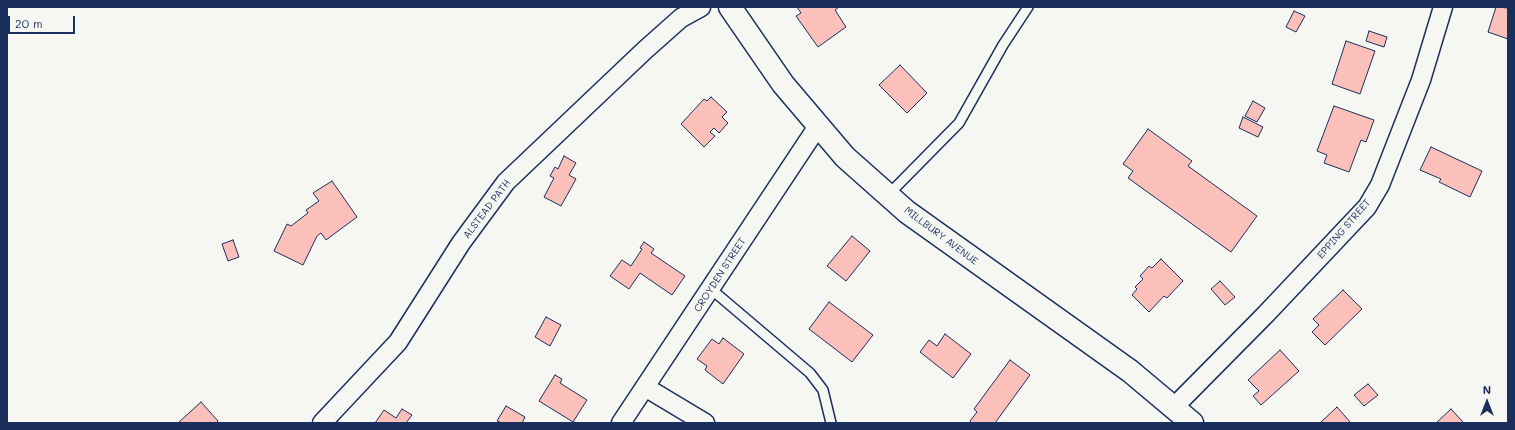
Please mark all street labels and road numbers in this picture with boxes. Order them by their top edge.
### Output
street label: ALSTEAD PATH [461,177,513,241]
street label: EPPING STREET [1315,197,1373,261]
street label: MILLBURY AVENUE [902,204,980,268]
street label: CROYDEN STREET [692,236,748,314]

